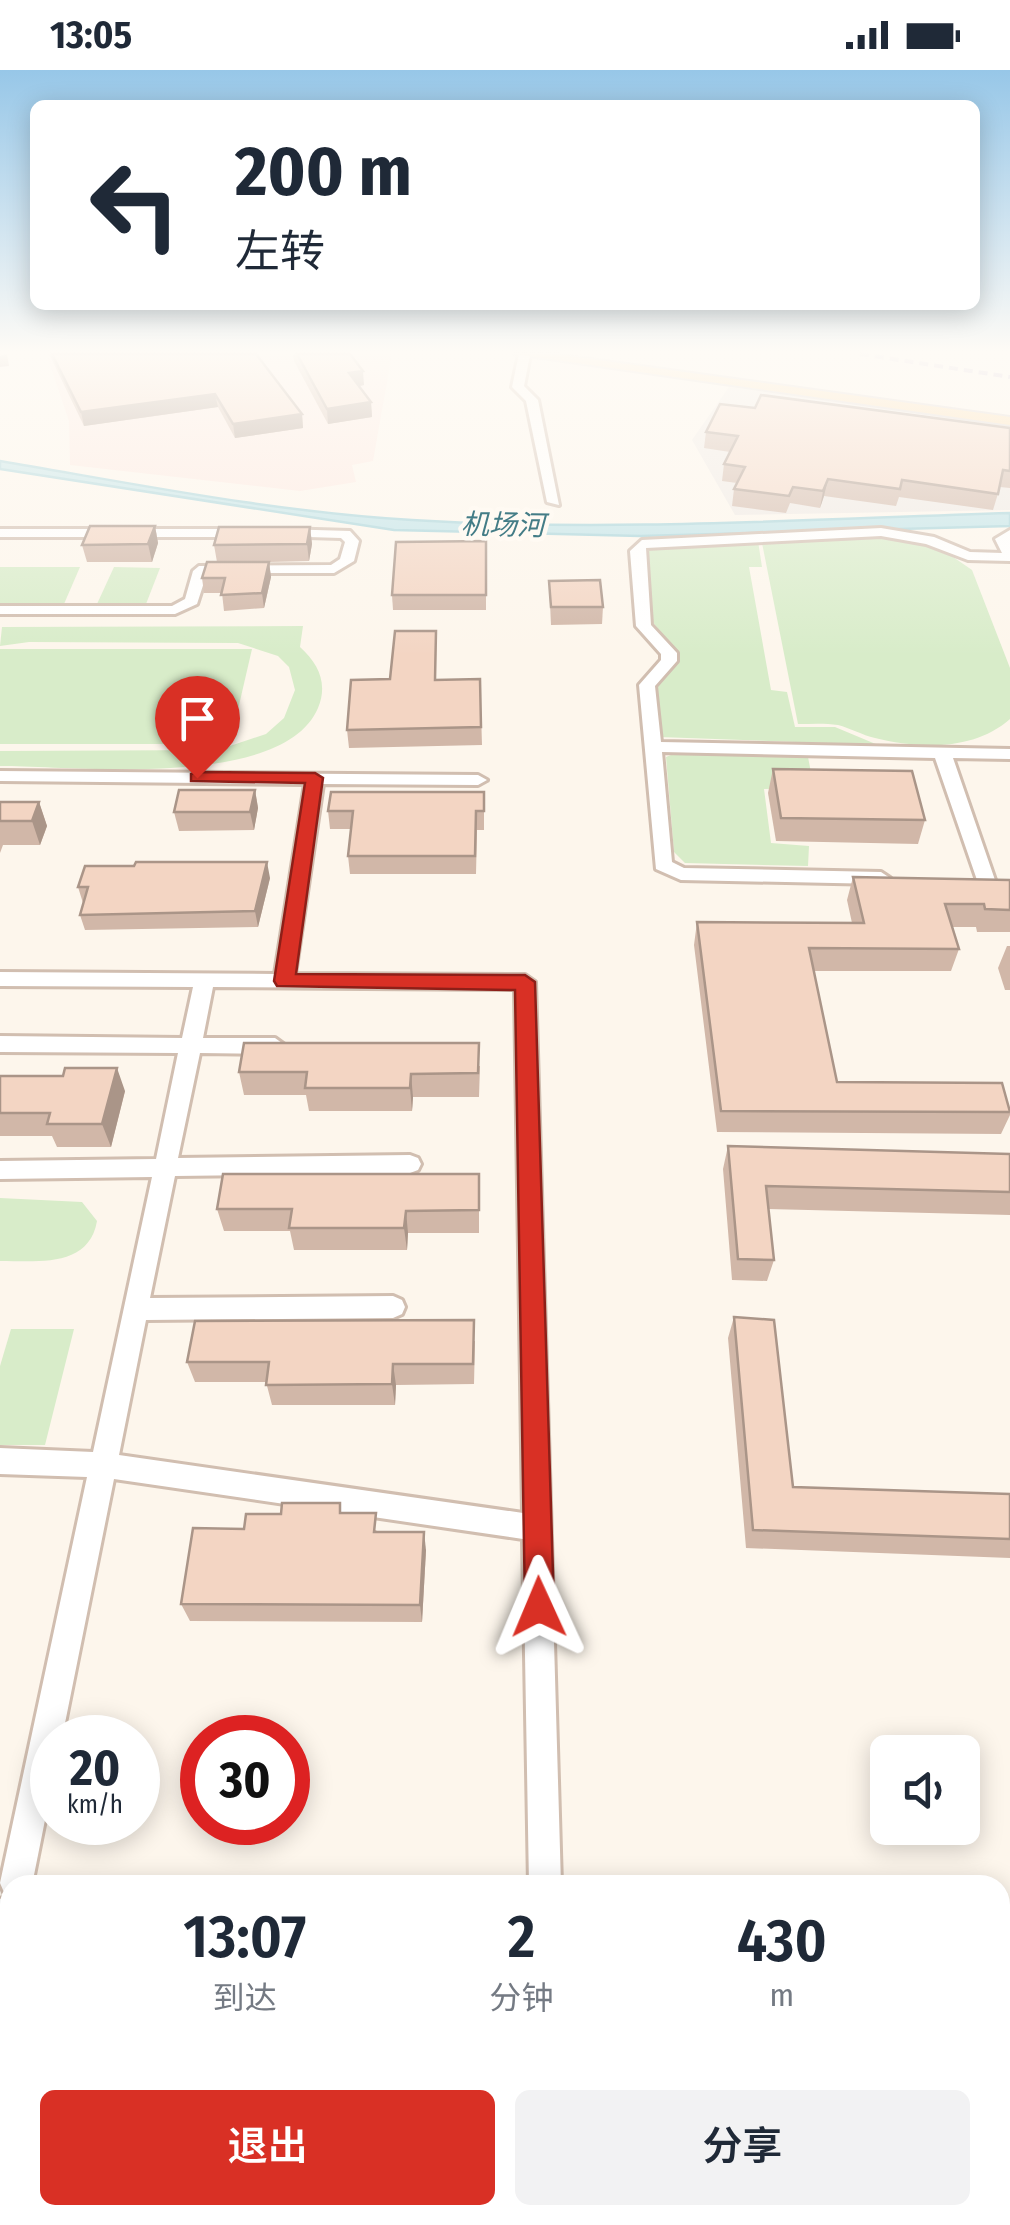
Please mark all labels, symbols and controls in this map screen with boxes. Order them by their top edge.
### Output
text: 13:05 [50,12,132,58]
text: 200 m [235,130,412,214]
icon: left [70,140,200,270]
text: 左转 [235,225,325,279]
water label: 机场河 [461,508,550,542]
pin [155,676,240,779]
icon: arrive [170,691,225,746]
position arrow [487,1555,591,1659]
speed limit sign: 30 [180,1715,310,1845]
map controls [870,1735,980,1845]
button: sound [870,1735,980,1845]
text: 20 [70,1738,120,1798]
text: km/h [67,1790,123,1820]
text: 13:07 [183,1901,306,1973]
text: 2 [508,1901,535,1973]
text: 430 [737,1905,827,1977]
text: m [769,1976,794,2014]
text: 到达 [213,1979,277,2017]
text: 分钟 [489,1979,553,2017]
button: 退出 [40,2090,495,2205]
button: 分享 [515,2090,970,2205]

